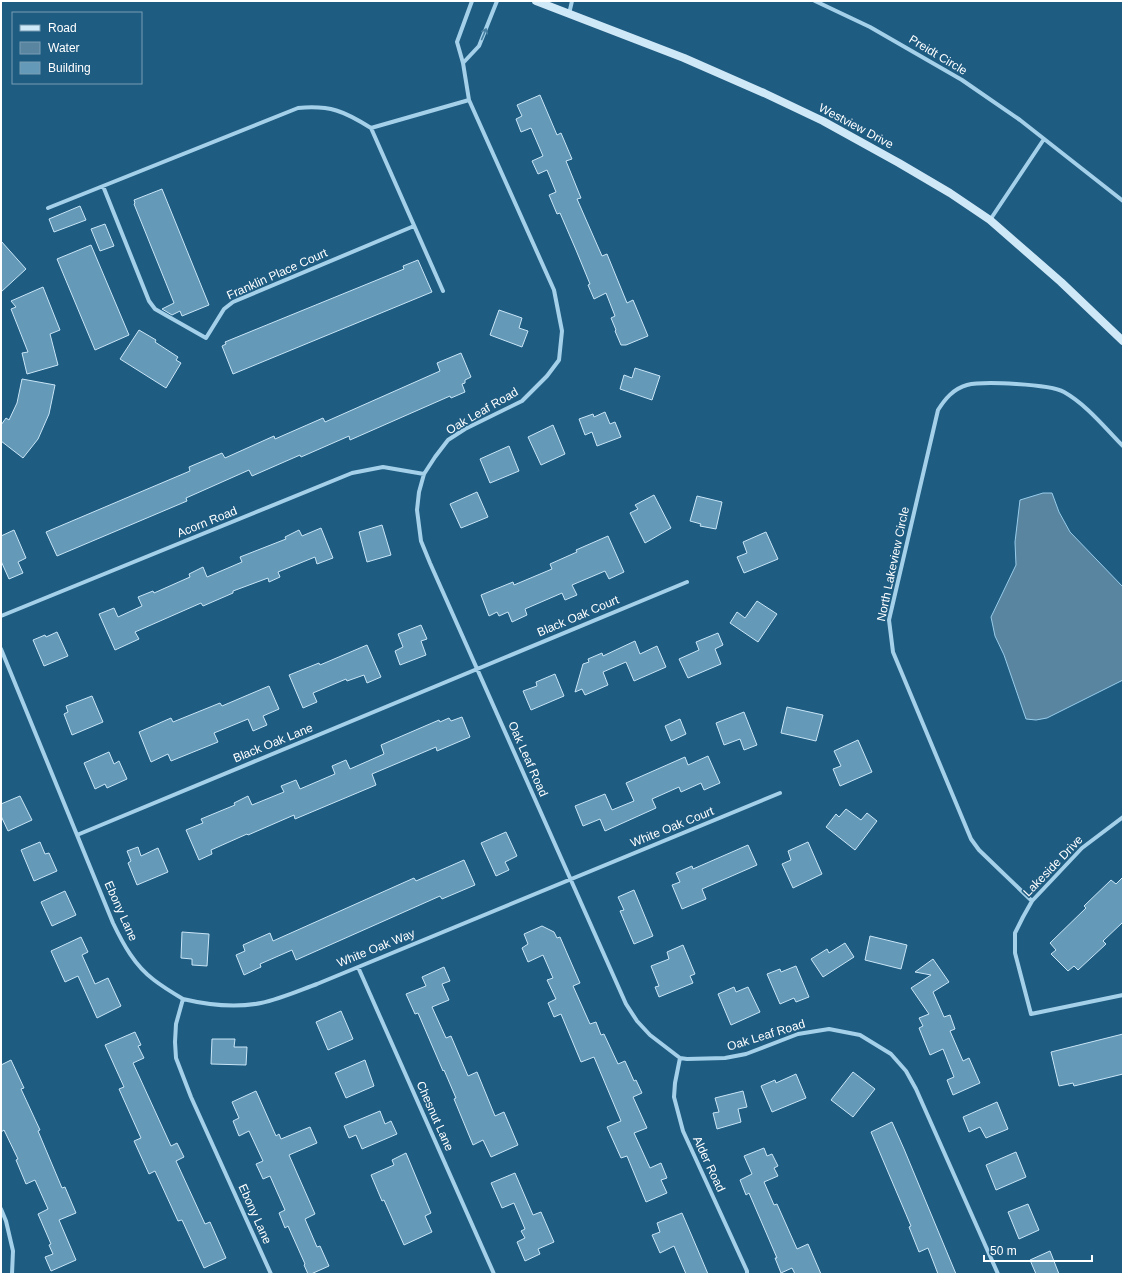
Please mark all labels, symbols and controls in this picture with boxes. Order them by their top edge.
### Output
legend [12,12,142,84]
text: Road [48,21,77,35]
one-way arrow [480,28,488,40]
street label: Preidt Circle [906,32,970,78]
text: Water [48,41,80,55]
text: Building [48,61,91,75]
street label: Westview Drive [816,100,896,152]
street label: Franklin Place Court [224,245,330,303]
street label: Oak Leaf Road [444,385,520,437]
street label: Acorn Road [175,504,239,540]
street label: North Lakeview Circle [874,505,912,623]
street label: Black Oak Court [535,592,622,640]
street label: Oak Leaf Road [505,719,551,799]
street label: Black Oak Lane [231,721,315,765]
street label: White Oak Court [628,804,716,850]
street label: Lakeside Drive [1020,832,1086,899]
street label: Ebony Lane [102,879,141,943]
street label: White Oak Way [335,926,417,970]
street label: Oak Leaf Road [725,1017,807,1053]
street label: Chesnut Lane [413,1079,457,1153]
street label: Alder Road [690,1134,728,1194]
street label: Ebony Lane [236,1182,275,1246]
scale bar [984,1237,1092,1263]
text: 50 m [990,1244,1017,1258]

